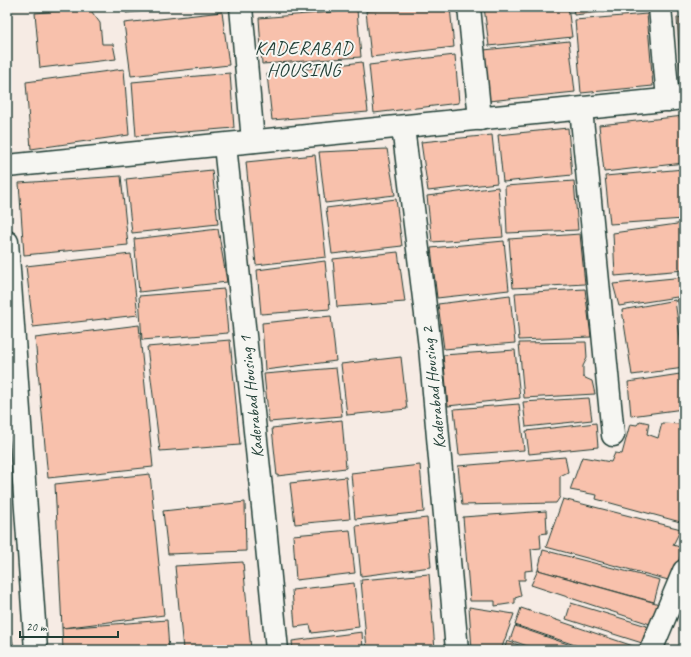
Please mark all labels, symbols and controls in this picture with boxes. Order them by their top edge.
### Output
district label: KADERABAD HOUSING [255,36,354,82]
street label: Kaderabad Housing 2 [417,325,450,450]
street label: Kaderabad Housing 1 [235,334,268,459]
scale bar [20,613,118,639]
text: 20 m [26,619,48,635]

